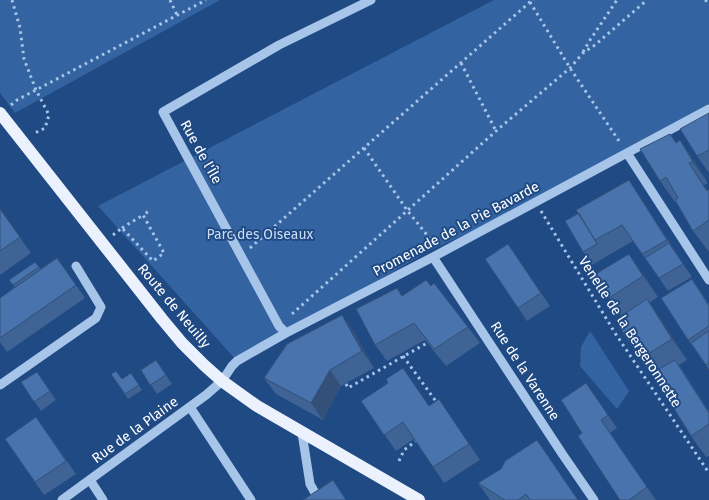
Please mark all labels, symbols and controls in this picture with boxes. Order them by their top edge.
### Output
street label: Rue de l'Île [176,117,226,187]
street label: Promenade de la Pie Bavarde [370,178,542,280]
park label: Parc des Oiseaux [207,226,314,243]
street label: Venelle de la Bergeronnette [575,253,685,411]
street label: Route de Neuilly [134,260,214,352]
street label: Rue de la Varenne [487,318,563,424]
street label: Rue de la Plaine [89,393,181,467]

